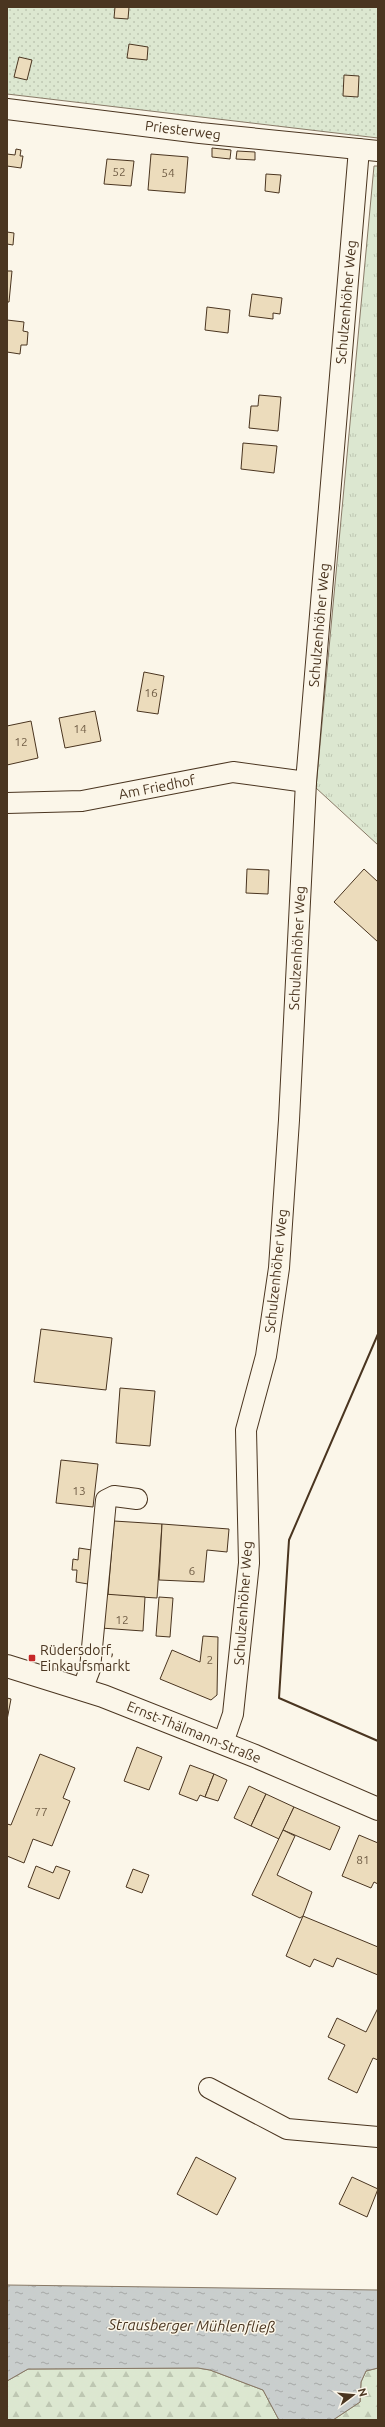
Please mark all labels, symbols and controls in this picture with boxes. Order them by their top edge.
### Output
street label: Priesterweg [144,117,222,143]
house number: 52 [112,165,126,178]
house number: 54 [161,166,175,179]
street label: Schulzenhöher Weg [333,239,359,365]
street label: Schulzenhöher Weg [306,562,332,688]
house number: 16 [144,686,158,699]
house number: 14 [73,722,87,735]
house number: 12 [14,735,28,748]
street label: Am Friedhof [117,772,197,802]
street label: Schulzenhöher Weg [286,885,308,1011]
street label: Schulzenhöher Weg [262,1208,290,1334]
house number: 13 [72,1484,86,1497]
street label: Schulzenhöher Weg [231,1540,255,1666]
house number: 6 [189,1564,196,1577]
house number: 12 [115,1613,129,1626]
place label: Rüdersdorf, Einkaufsmarkt [40,1642,131,1674]
marker: Rüdersdorf, Einkaufsmarkt [27,1653,37,1663]
house number: 2 [207,1653,213,1666]
street label: Ernst-Thälmann-Straße [125,1698,263,1766]
house number: 77 [34,1805,48,1818]
house number: 81 [356,1853,370,1866]
water label: Strausberger Mühlenfließ [107,2316,276,2335]
north arrow [333,2375,373,2415]
text: N [356,2387,370,2398]

